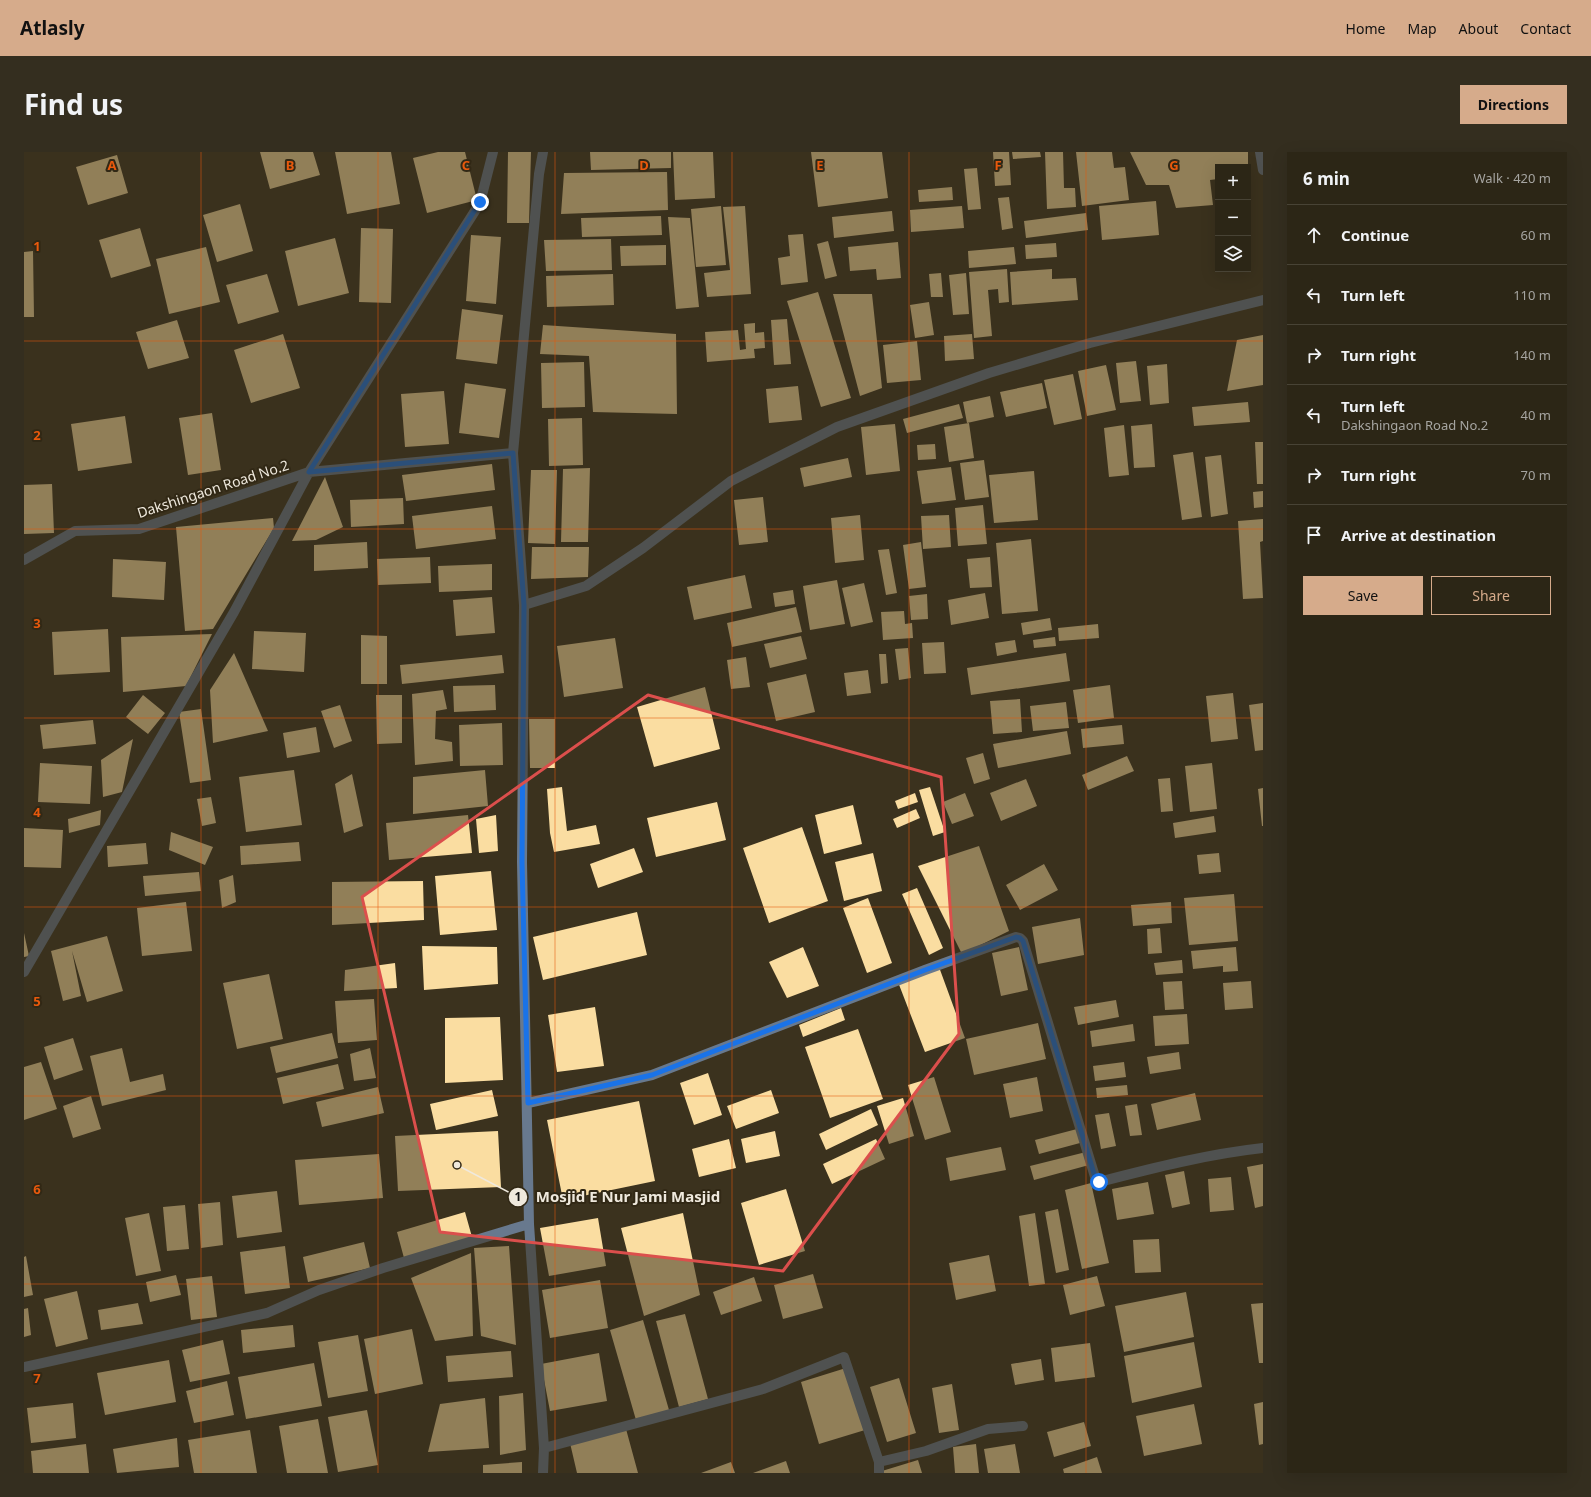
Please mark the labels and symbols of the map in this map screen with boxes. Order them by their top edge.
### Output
text: A [108,156,117,174]
text: B [286,156,294,174]
text: C [462,156,470,174]
text: D [639,156,649,174]
text: E [816,156,824,174]
text: F [994,156,1002,174]
text: G [1169,156,1179,174]
route end [471,193,489,211]
text: 1 [33,237,41,255]
text: 2 [33,426,41,444]
street label: Dakshingaon Road No.2 [135,455,291,522]
text: 3 [33,614,41,632]
text: 4 [33,803,41,821]
text: 5 [33,992,41,1010]
route start [1090,1173,1108,1191]
text: 6 [33,1180,41,1198]
callout: Mosjid E Nur Jami Masjid [508,1183,728,1210]
text: Mosjid E Nur Jami Masjid [536,1186,720,1206]
text: 1 [515,1188,521,1205]
text: 7 [33,1369,41,1387]

